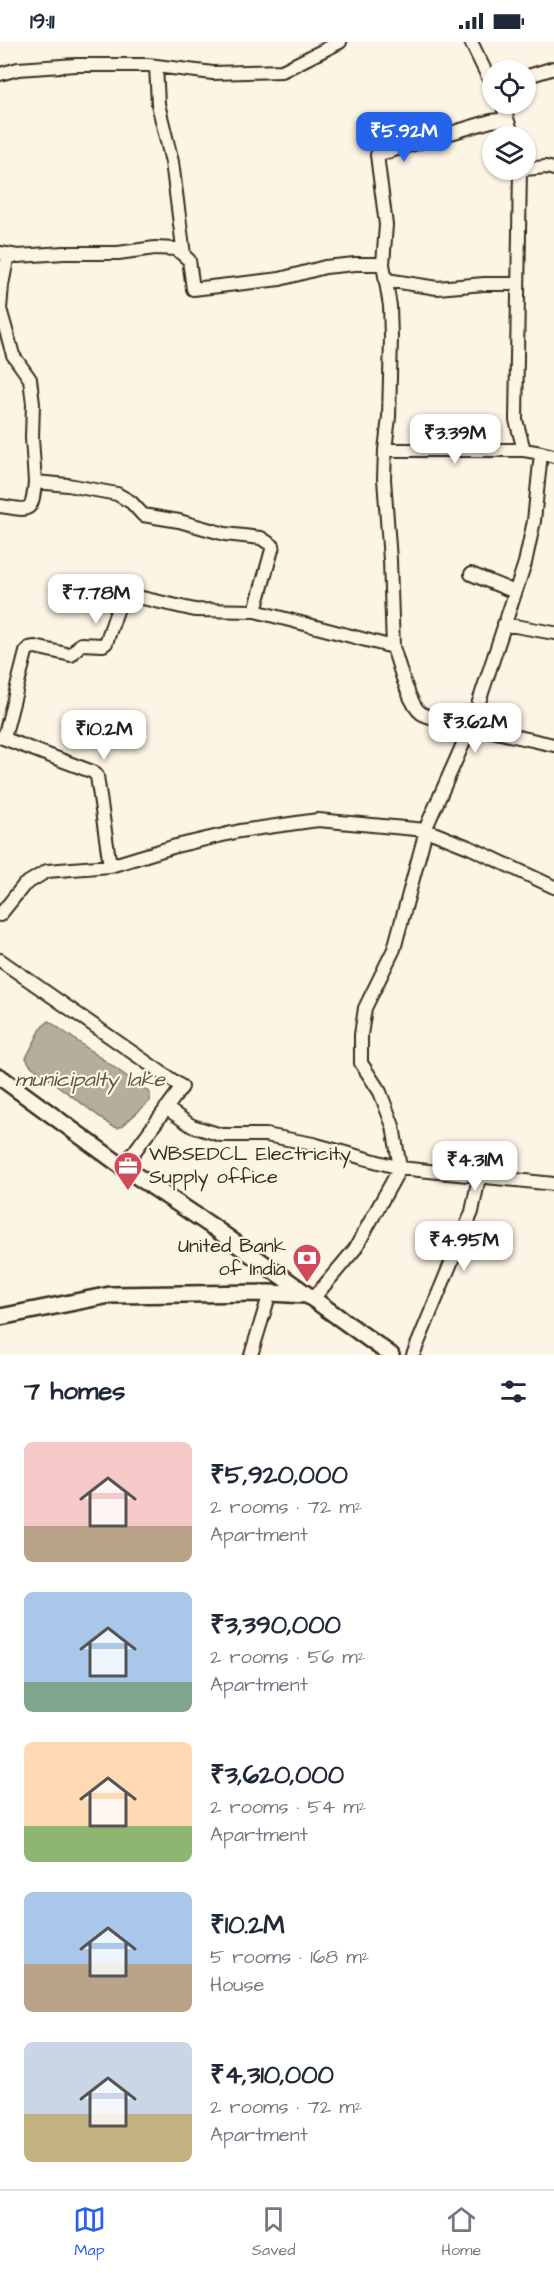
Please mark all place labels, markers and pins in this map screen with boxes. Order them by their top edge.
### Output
pin: ₹5.92M [355,112,453,163]
pin: ₹3.39M [406,414,504,465]
pin: ₹7.78M [47,574,145,625]
pin: ₹3.62M [426,703,524,754]
pin: ₹10.2M [55,710,153,761]
place label: WBSEDCL Electricity Supply office [149,1140,351,1192]
pin: ₹4.31M [426,1141,524,1192]
office icon: WBSEDCL Electricity Supply office [112,1150,144,1192]
pin: ₹4.95M [415,1221,513,1272]
place label: United Bank of India [178,1232,286,1283]
bank icon: United Bank of India [291,1242,323,1284]

